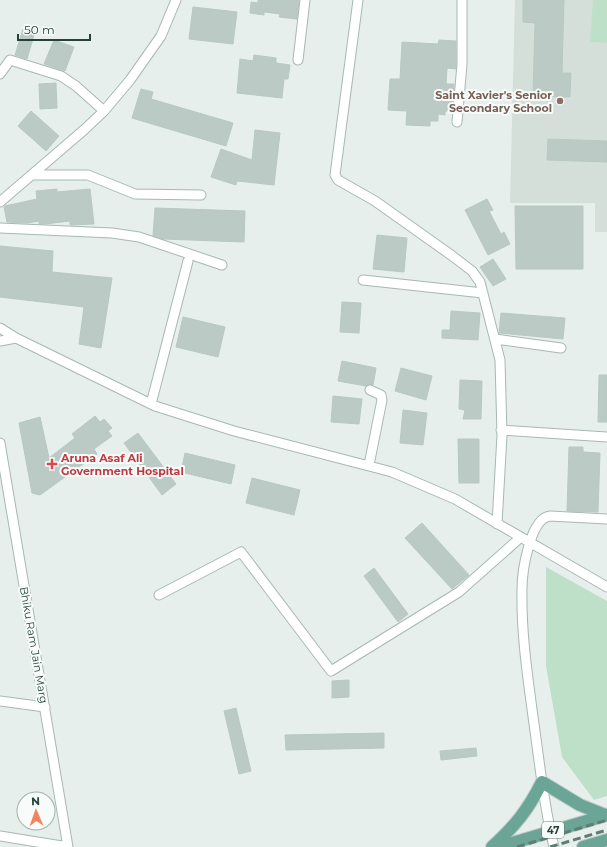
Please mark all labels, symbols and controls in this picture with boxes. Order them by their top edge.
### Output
scale bar [18,16,90,42]
text: 50 m [24,22,55,37]
place label: Saint Xavier's Senior Secondary School [435,88,552,115]
marker: Saint Xavier's Senior Secondary School [555,96,565,106]
place label: Aruna Asaf Ali Government Hospital [60,451,184,478]
marker: Aruna Asaf Ali Government Hospital [46,458,58,470]
street label: Bhiku Ram Jain Marg [17,585,51,705]
north arrow [16,791,56,831]
text: N [31,794,40,808]
road number: 47 [542,822,564,838]

